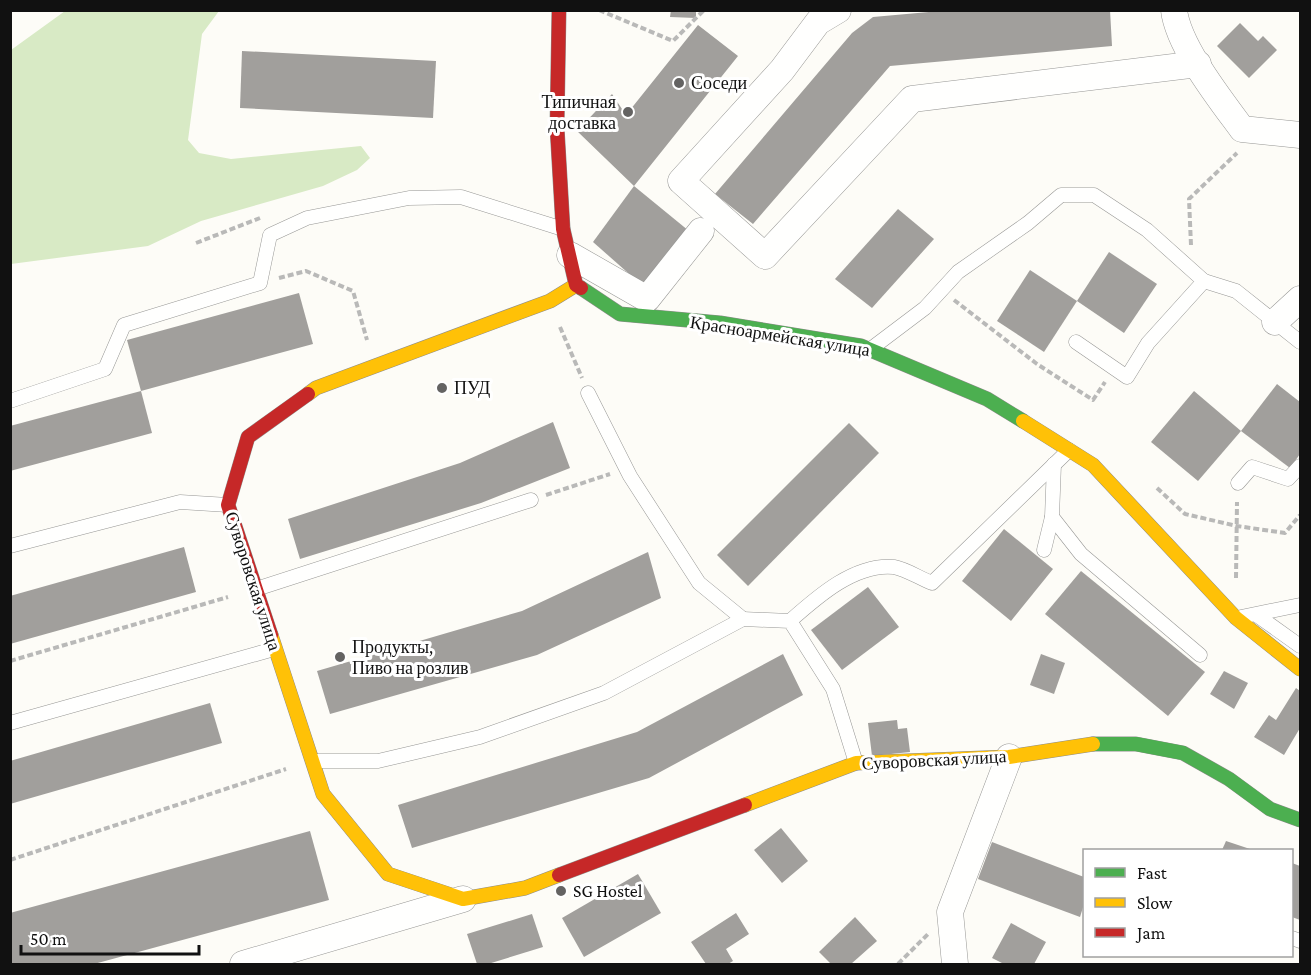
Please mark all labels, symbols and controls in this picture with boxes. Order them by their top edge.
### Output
place label: Соседи [691,73,748,93]
marker: Соседи [672,76,686,90]
place label: Типичная доставка [542,92,616,133]
marker: Типичная доставка [621,105,635,119]
street label: Красноармейская улица [689,312,871,360]
place label: ПУД [454,378,490,398]
marker: ПУД [435,381,449,395]
street label: Суворовская улица [221,509,285,653]
place label: Продукты, Пиво на розлив [352,637,469,678]
marker: Продукты, Пиво на розлив [333,650,347,664]
street label: Суворовская улица [861,746,1007,774]
legend [1083,849,1293,957]
text: Fast [1137,863,1168,883]
place label: SG Hostel [573,881,643,901]
marker: SG Hostel [554,884,568,898]
text: Slow [1137,893,1173,913]
scale bar [21,918,200,956]
text: Jam [1135,923,1166,943]
text: 50 m [30,929,67,949]

